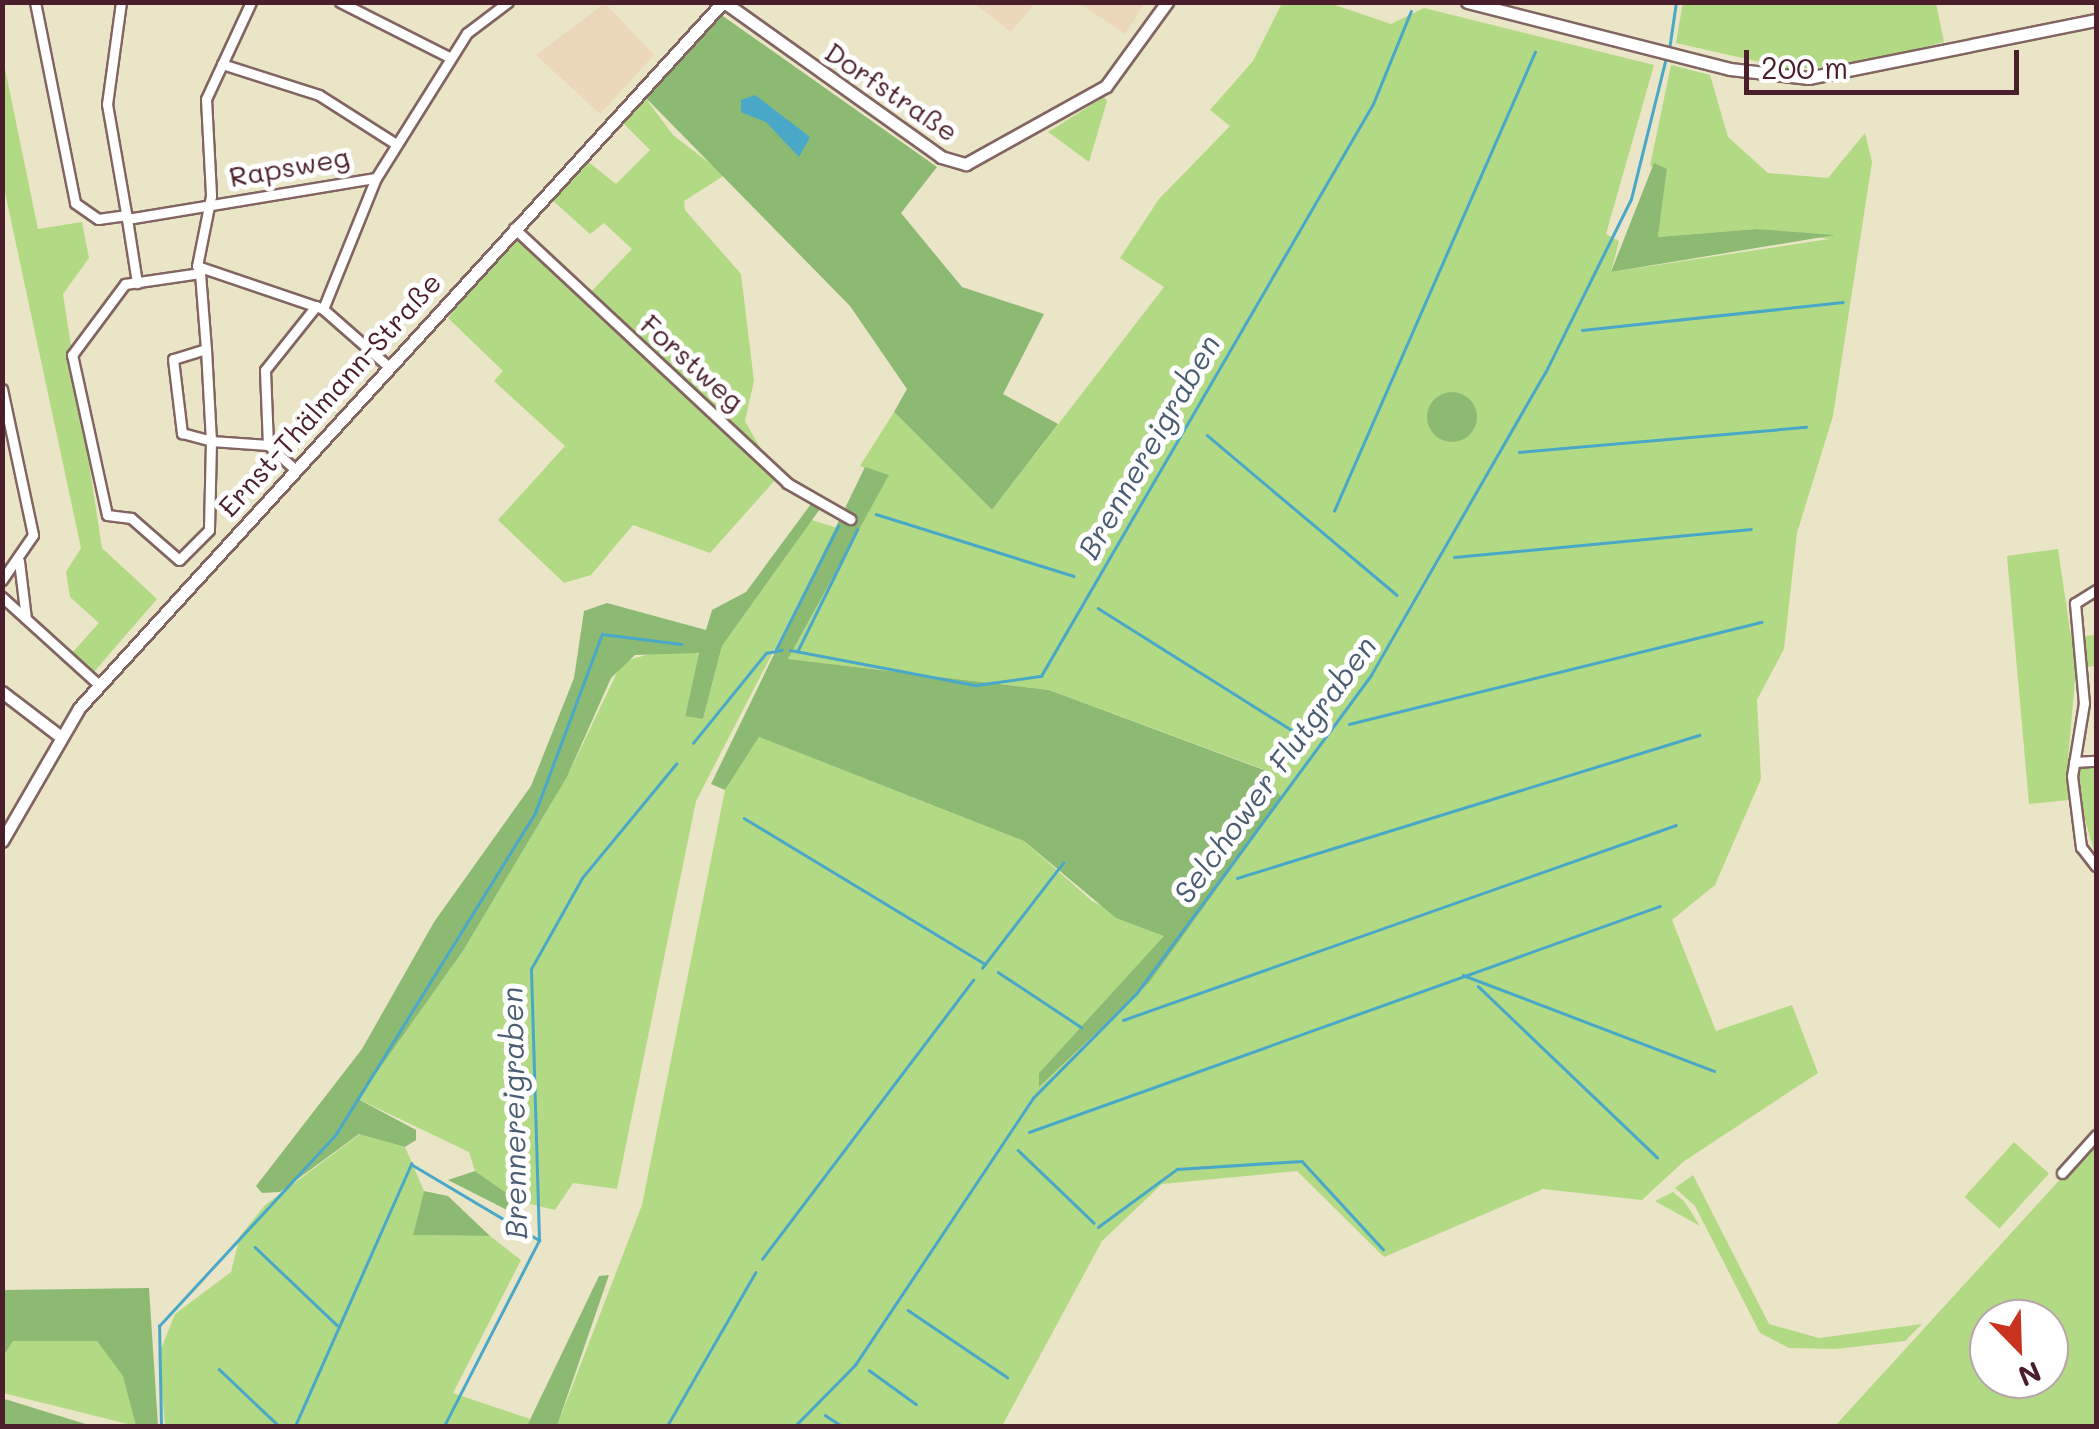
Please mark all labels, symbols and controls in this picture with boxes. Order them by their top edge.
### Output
scale bar [1749,30,2024,92]
street label: Dorfstraße [819,34,965,148]
text: 200 m [1761,47,1848,87]
street label: Rapsweg [226,139,352,193]
street label: Ernst-Thälmann-Straße [211,265,447,523]
street label: Forstweg [634,307,752,417]
water label: Brennereigraben [1069,328,1227,564]
water label: Selchower Flutgraben [1165,628,1383,910]
water label: Brennereigraben [493,987,533,1239]
north arrow [1969,1299,2069,1399]
text: N [2013,1354,2047,1395]

